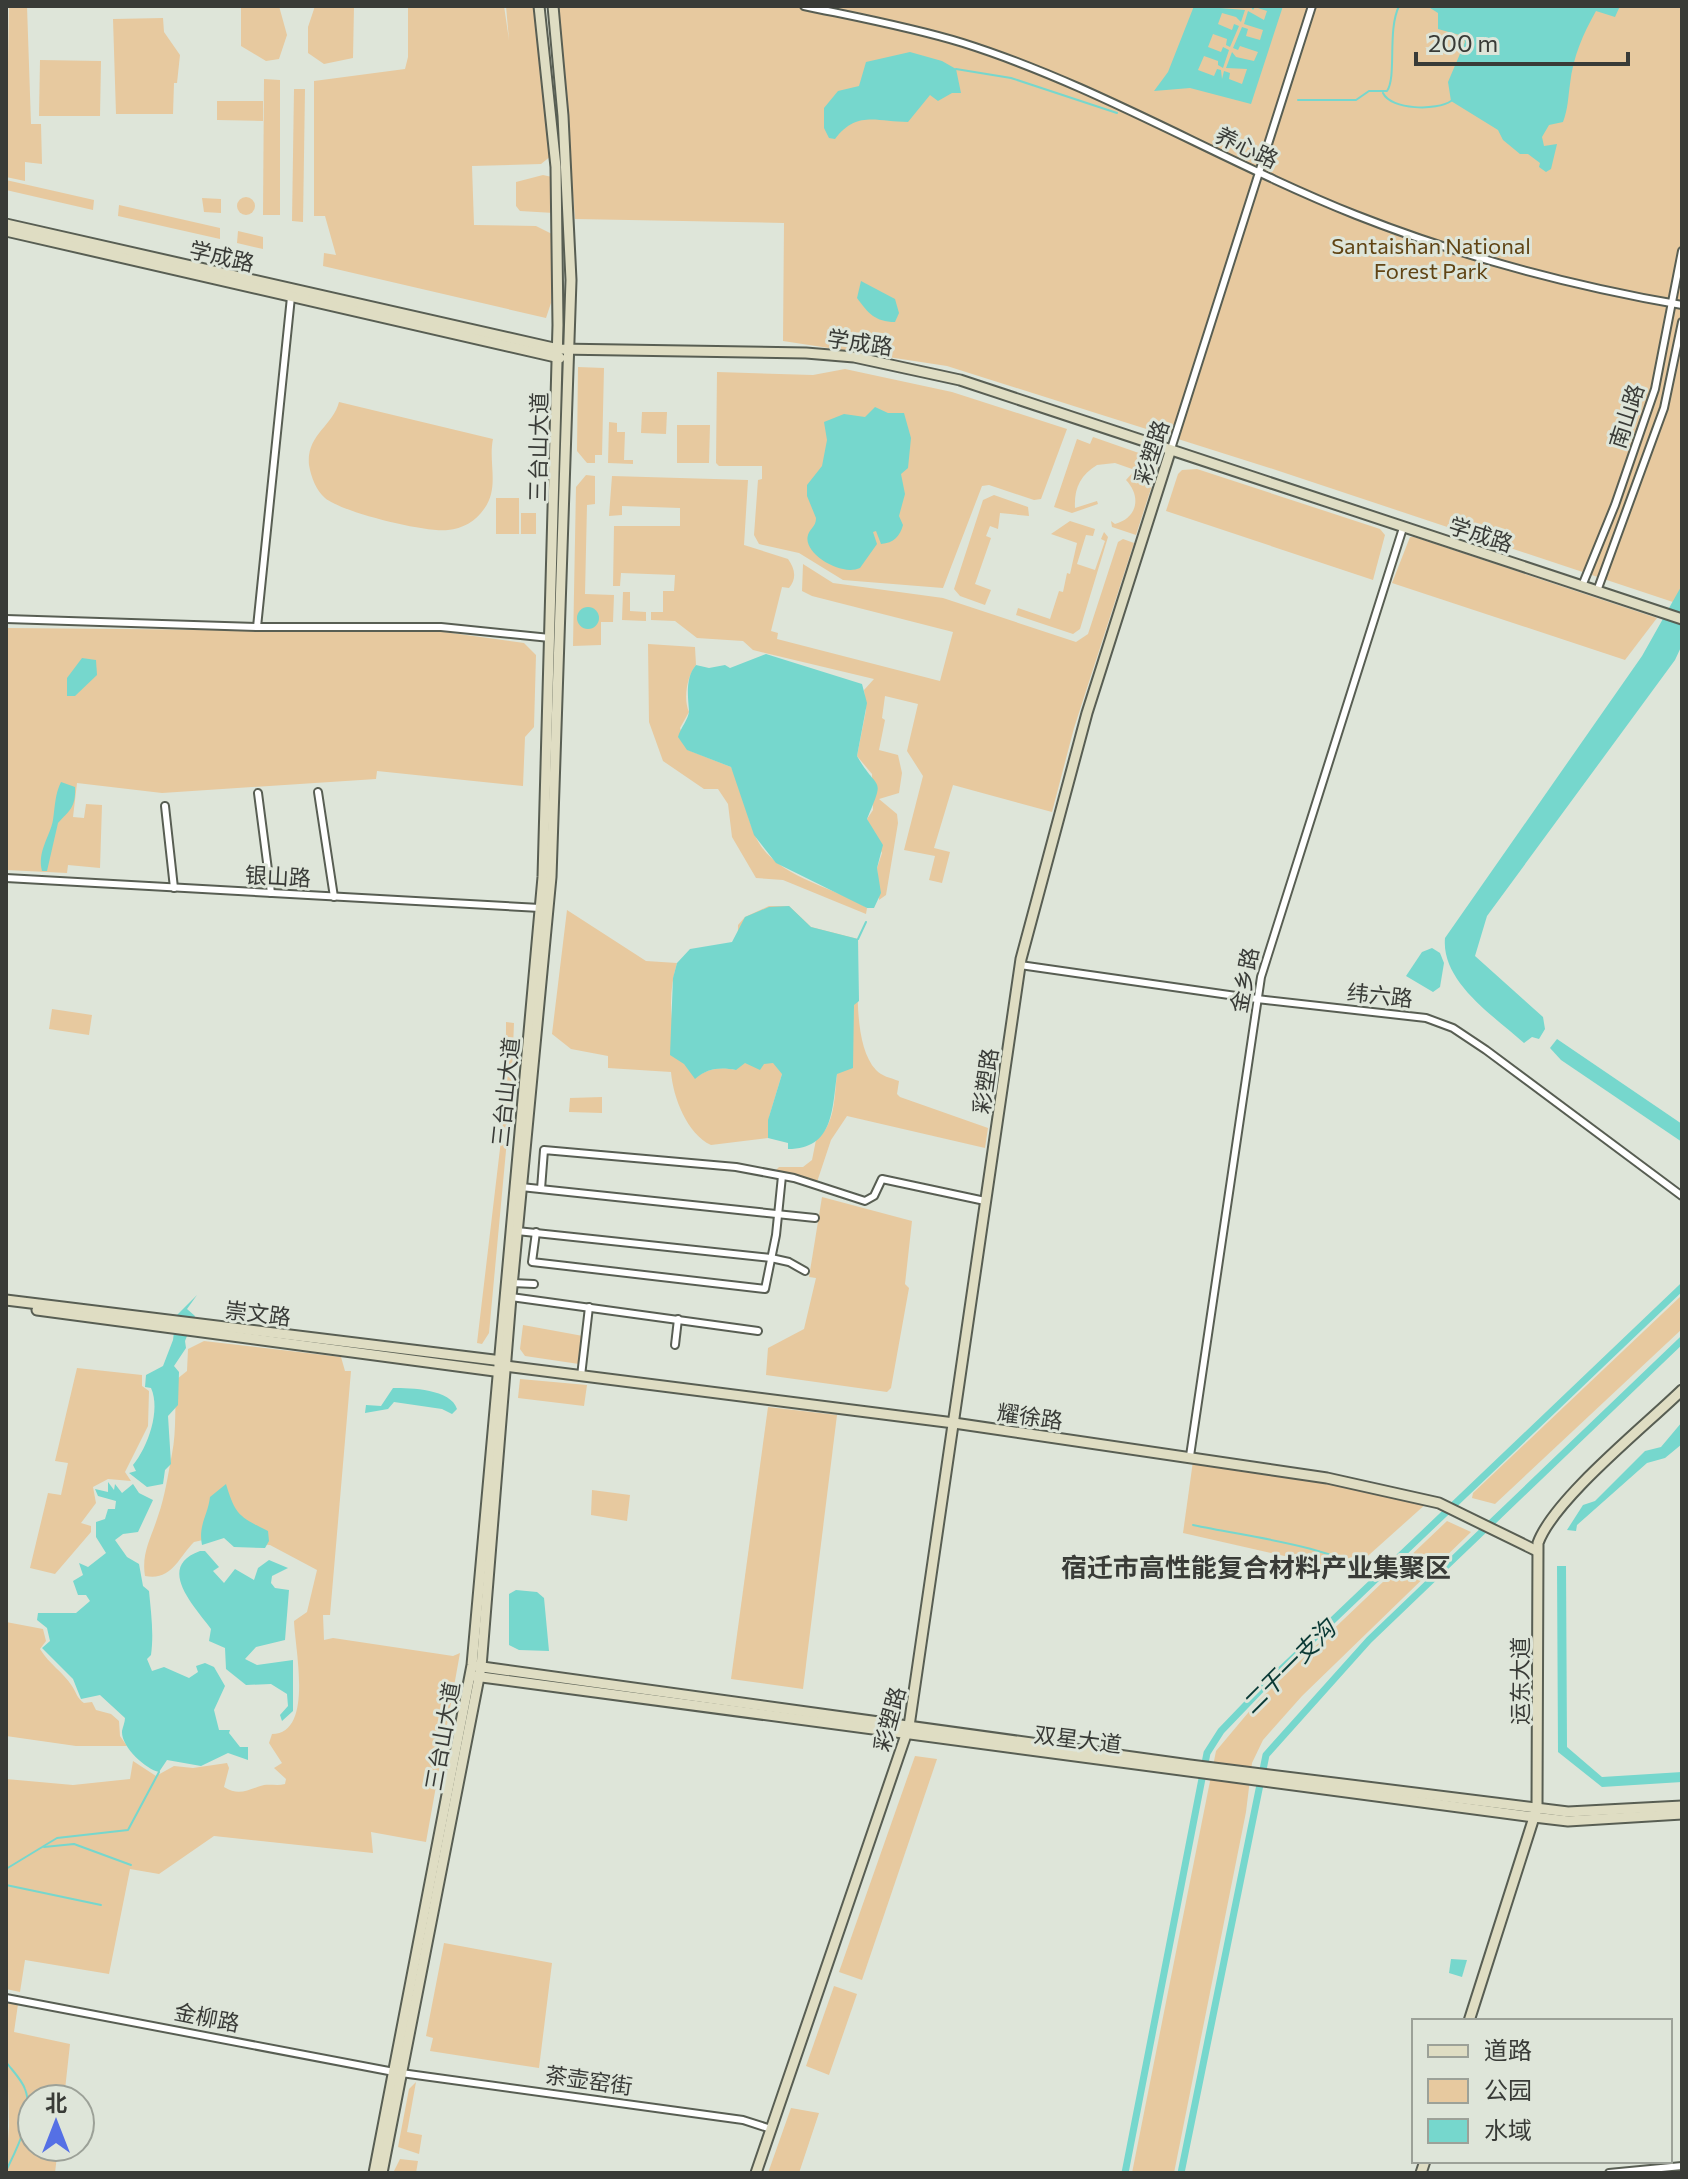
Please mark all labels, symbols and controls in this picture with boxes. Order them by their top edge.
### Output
scale bar [1416,16,1628,66]
text: 200 m [1428,28,1498,57]
street label: 养心路 [1211,121,1283,173]
park label: Santaishan National Forest Park [1331,232,1531,284]
street label: 学成路 [187,235,257,277]
street label: 学成路 [825,324,895,360]
street label: 南山路 [1603,380,1649,452]
street label: 三台山大道 [524,392,552,502]
street label: 彩塑路 [1128,416,1174,488]
street label: 学成路 [1445,511,1517,557]
street label: 银山路 [244,861,312,891]
street label: 金乡路 [1224,945,1264,1015]
street label: 纬六路 [1346,978,1414,1012]
street label: 三台山大道 [486,1036,524,1148]
street label: 彩塑路 [967,1046,1003,1116]
street label: 崇文路 [224,1296,292,1330]
street label: 耀徐路 [995,1398,1065,1434]
district label: 宿迁市高性能复合材料产业集聚区 [1061,1551,1451,1582]
water label: 二干一支沟 [1235,1611,1343,1719]
street label: 运东大道 [1506,1637,1533,1725]
street label: 三台山大道 [419,1679,465,1793]
street label: 彩塑路 [867,1684,911,1754]
street label: 双星大道 [1033,1720,1123,1758]
street label: 金柳路 [172,1997,242,2037]
legend [1412,2019,1672,2163]
text: 道路 [1484,2035,1532,2064]
street label: 茶壶窑街 [544,2061,634,2099]
text: 公园 [1484,2075,1532,2104]
north arrow [16,2083,96,2163]
text: 北 [45,2089,67,2116]
text: 水域 [1484,2115,1532,2144]

